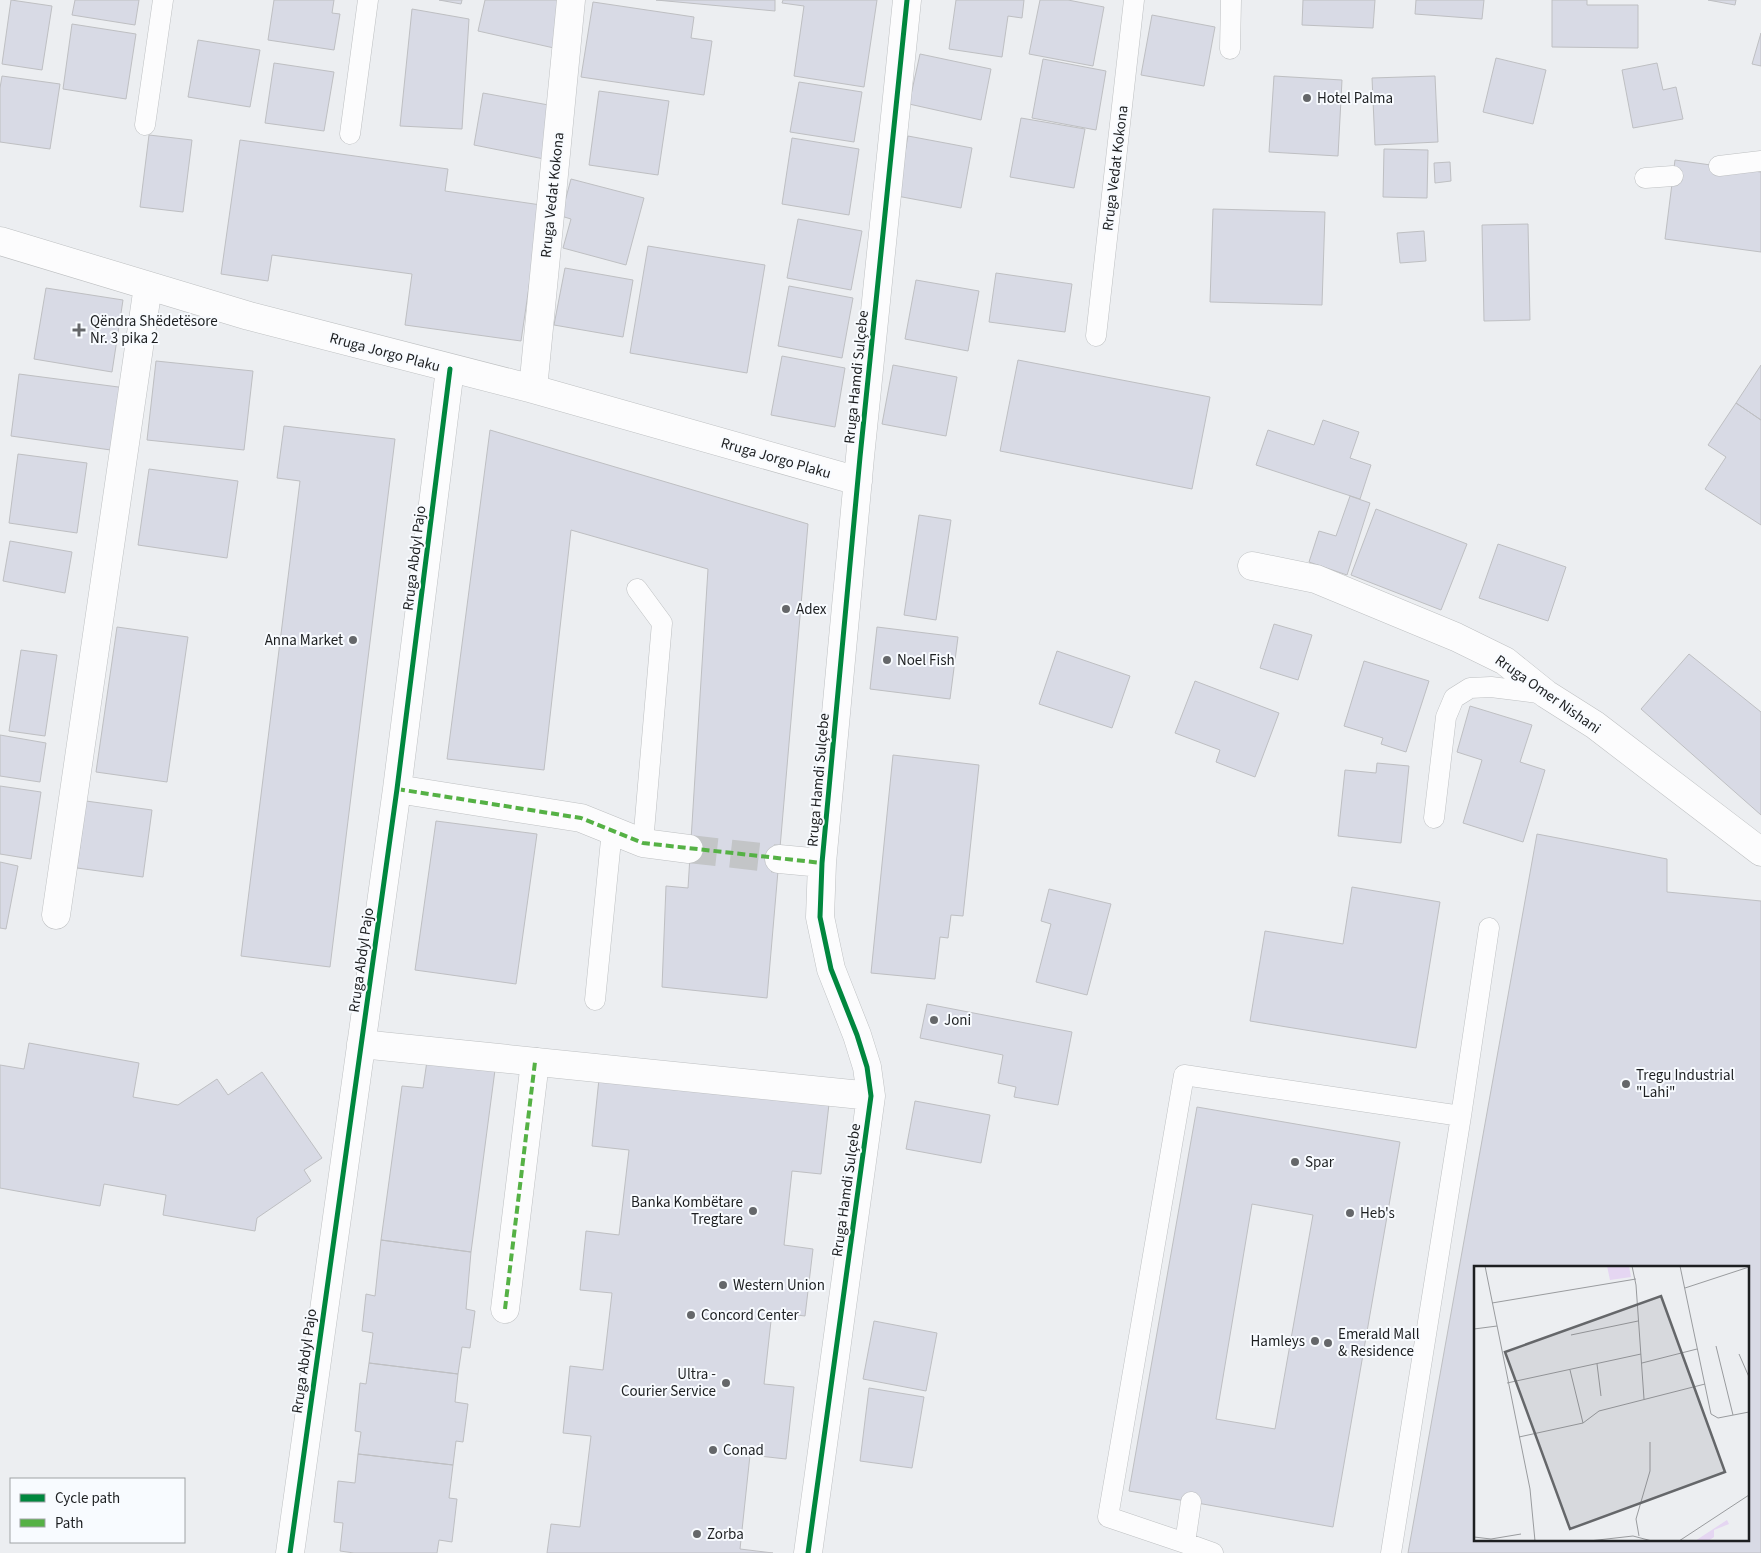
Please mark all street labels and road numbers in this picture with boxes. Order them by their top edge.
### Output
street label: Rruga Vedat Kokona [1097,104,1134,232]
street label: Rruga Vedat Kokona [535,131,570,259]
street label: Rruga Hamdi Sulçebe [839,309,874,445]
street label: Rruga Jorgo Plaku [327,328,443,377]
street label: Rruga Jorgo Plaku [718,433,833,484]
street label: Rruga Abdyl Pajo [398,504,431,612]
street label: Rruga Omer Nishani [1490,650,1605,739]
street label: Rruga Hamdi Sulçebe [802,712,835,848]
street label: Rruga Abdyl Pajo [344,906,379,1014]
street label: Rruga Hamdi Sulçebe [827,1122,866,1258]
street label: Rruga Abdyl Pajo [287,1307,322,1415]

